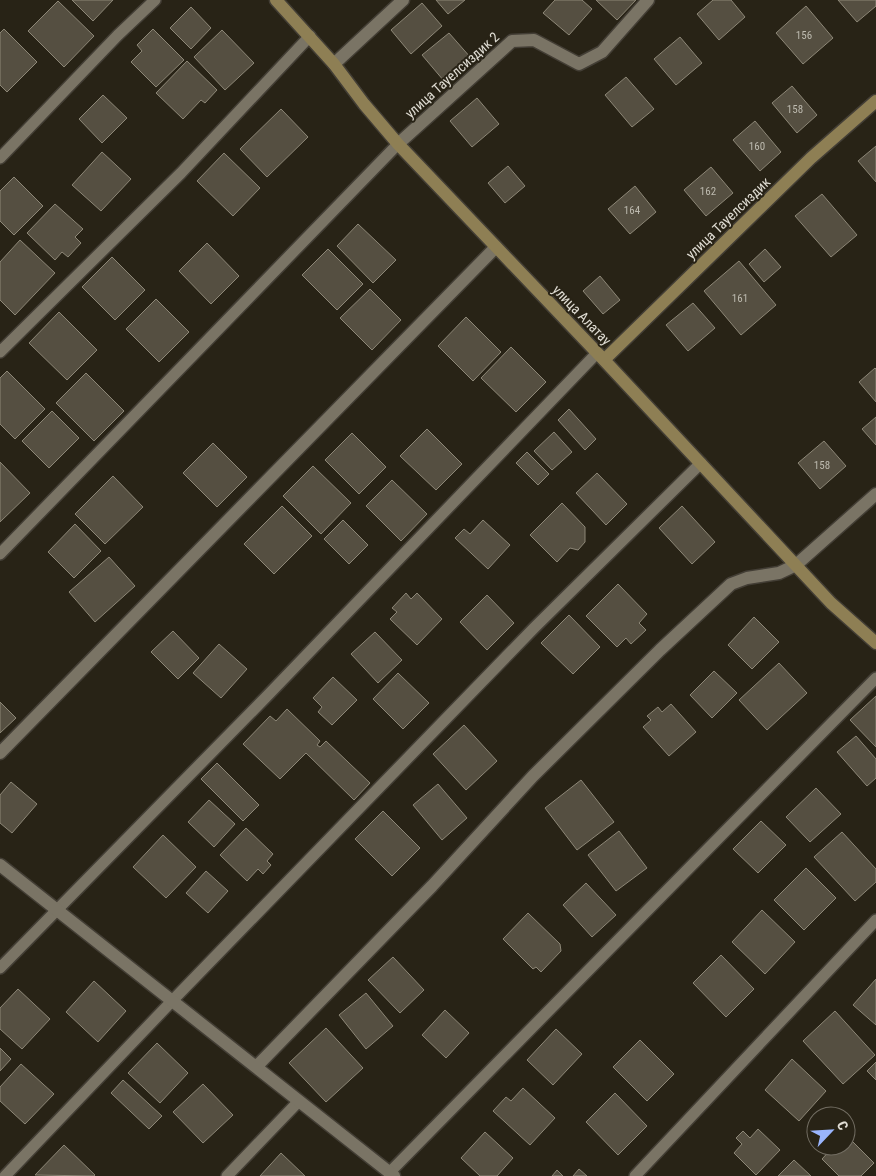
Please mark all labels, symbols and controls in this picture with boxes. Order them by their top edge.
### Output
street label: улица Тауелсиздик 2 [402,29,502,121]
house number: 156 [796,29,812,42]
house number: 158 [787,103,803,116]
house number: 160 [749,140,765,153]
street label: улица Тауелсиздик [683,174,774,262]
house number: 162 [700,185,716,198]
house number: 164 [624,204,641,217]
street label: улица Алатау [549,282,615,348]
house number: 161 [732,292,748,305]
house number: 158 [814,459,830,472]
north arrow [806,1106,856,1156]
text: С [834,1119,852,1133]

